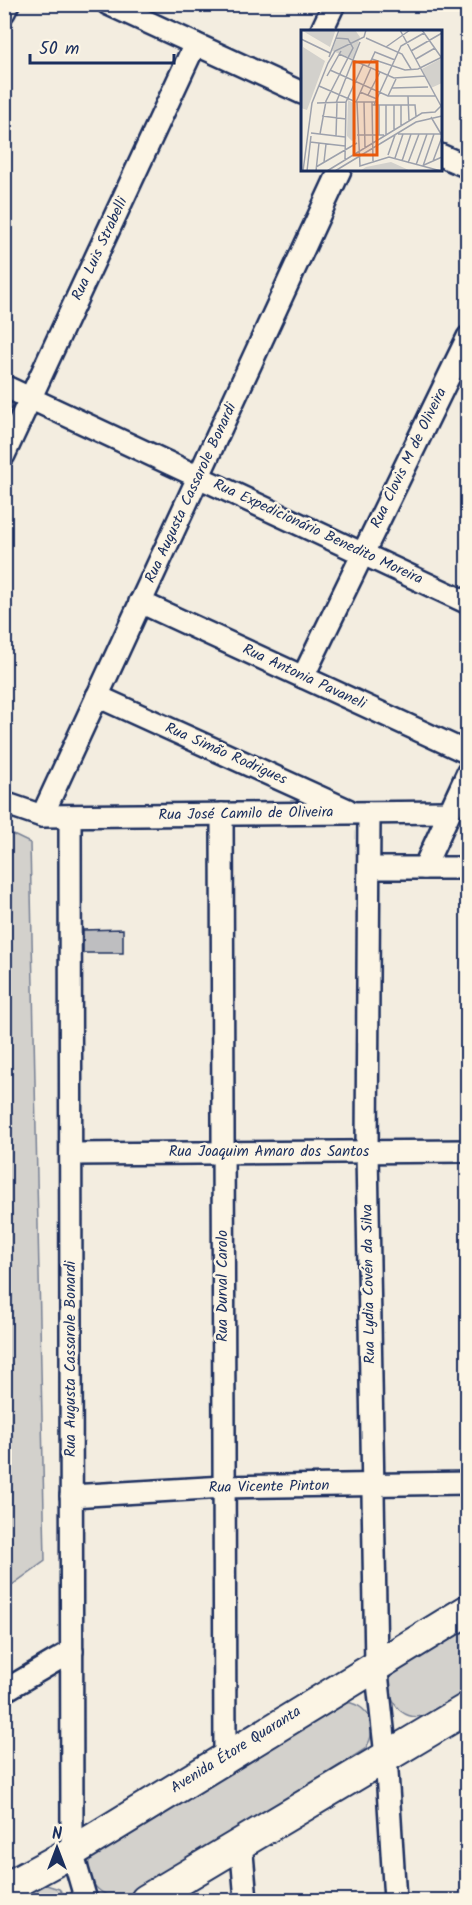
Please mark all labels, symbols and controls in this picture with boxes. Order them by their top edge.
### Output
scale bar [30,27,174,65]
inset map [301,30,442,171]
text: 50 m [39,35,79,64]
street label: Rua Luis Strabelli [66,192,135,305]
street label: Rua Clovis M de Oliveira [364,384,454,532]
street label: Rua Augusta Cassarole Bonardi [139,398,244,587]
street label: Rua Expedicionário Benedito Moreira [209,473,427,591]
street label: Rua Antonia Pavaneli [238,638,371,717]
street label: Rua Simão Rodrigues [161,716,291,792]
street label: Rua José Camilo de Oliveira [158,800,334,828]
street label: Rua Joaquim Amaro dos Santos [169,1140,370,1164]
street label: Rua Lydia Covén da Silva [356,1204,382,1364]
street label: Rua Durval Carolo [211,1230,235,1342]
street label: Rua Augusta Cassarole Bonardi [59,1259,83,1457]
street label: Rua Vicente Pinton [208,1474,330,1500]
street label: Avenida Étore Quaranta [166,1700,306,1800]
north arrow [27,1818,87,1878]
text: N [52,1822,62,1847]

